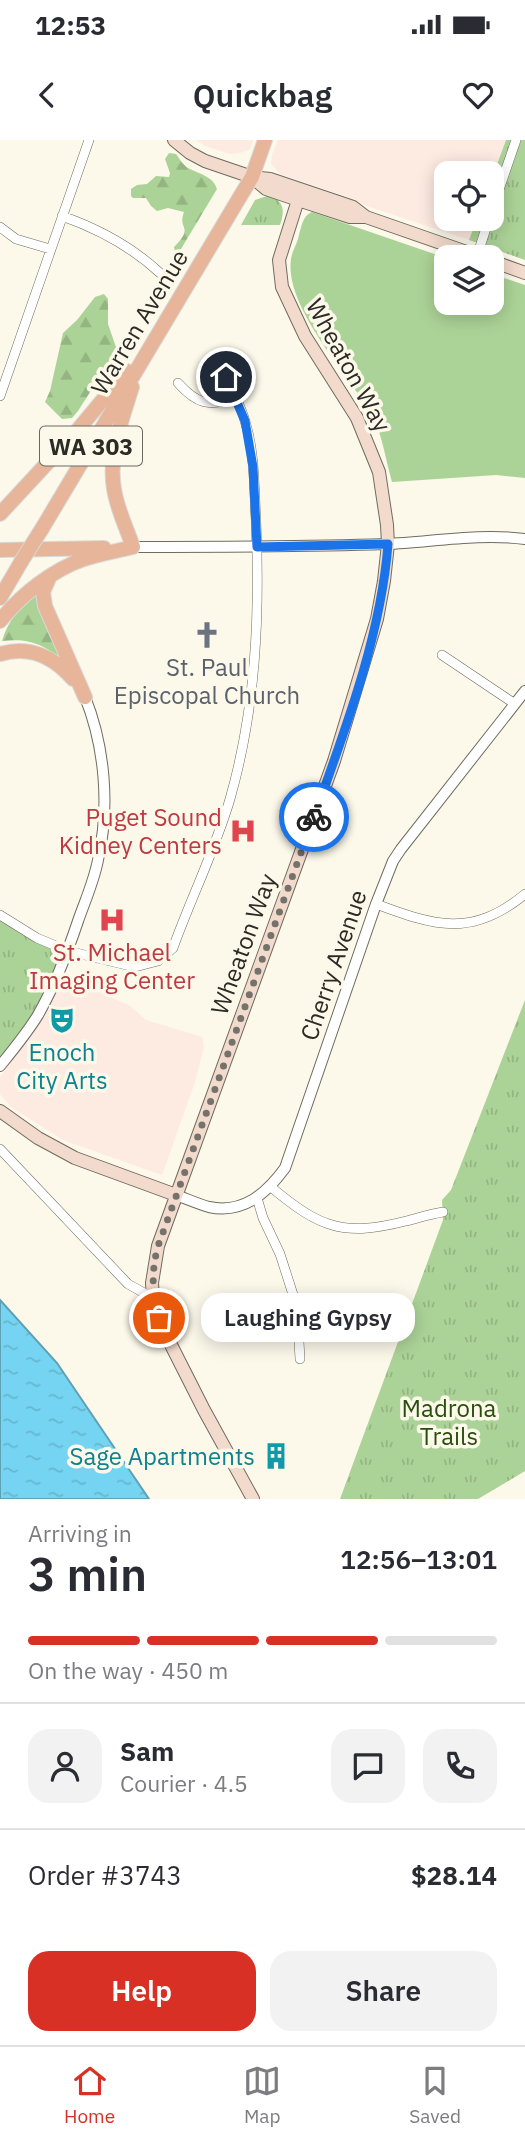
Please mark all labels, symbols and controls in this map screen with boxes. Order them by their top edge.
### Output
text: 12:53 [35,8,106,42]
text: Quickbag [193,74,332,116]
icon: back [28,76,66,114]
icon: heart [459,76,497,114]
map controls [434,161,504,315]
button: locate [434,161,504,231]
street label: Warren Avenue [83,243,195,401]
button: layers [434,245,504,315]
street label: Wheaton Way [299,293,399,437]
pin [196,347,256,407]
icon: home [207,358,245,396]
road number: WA 303 [40,426,142,466]
church icon: St. Paul Episcopal Church [192,620,222,650]
place label: St. Paul Episcopal Church [114,651,300,711]
courier [279,782,349,852]
icon: bike [295,798,333,836]
place label: Puget Sound Kidney Centers [59,801,222,861]
hospital icon: Puget Sound Kidney Centers [228,816,258,846]
street label: Wheaton Way [203,869,283,1019]
street label: Cherry Avenue [292,885,374,1045]
hospital icon: St. Michael Imaging Center [97,905,127,935]
place label: St. Michael Imaging Center [29,936,195,996]
theatre icon: Enoch City Arts [47,1005,77,1035]
place label: Enoch City Arts [16,1036,108,1096]
pin [129,1288,189,1348]
callout: Laughing Gypsy [201,1294,414,1342]
icon: bag [140,1299,178,1337]
text: Laughing Gypsy [224,1302,392,1332]
park label: Madrona Trails [402,1392,497,1452]
place label: Sage Apartments [70,1440,255,1472]
building icon: Sage Apartments [261,1441,291,1471]
text: Arriving in [28,1518,132,1548]
text: 12:56–13:01 [340,1542,497,1576]
text: 3 min [28,1544,147,1604]
text: On the way · 450 m [28,1655,228,1685]
button: person [28,1729,102,1803]
button: chat [331,1729,405,1803]
button: phone [423,1729,497,1803]
text: Sam [120,1734,174,1768]
text: Courier · 4.5 [120,1768,248,1798]
text: Order #3743 [28,1858,182,1892]
text: $28.14 [411,1858,497,1892]
button: Help [28,1951,256,2031]
button: Share [270,1951,497,2031]
tab: Home [64,2062,115,2128]
tab: Map [243,2062,281,2128]
tab: Saved [409,2062,461,2128]

